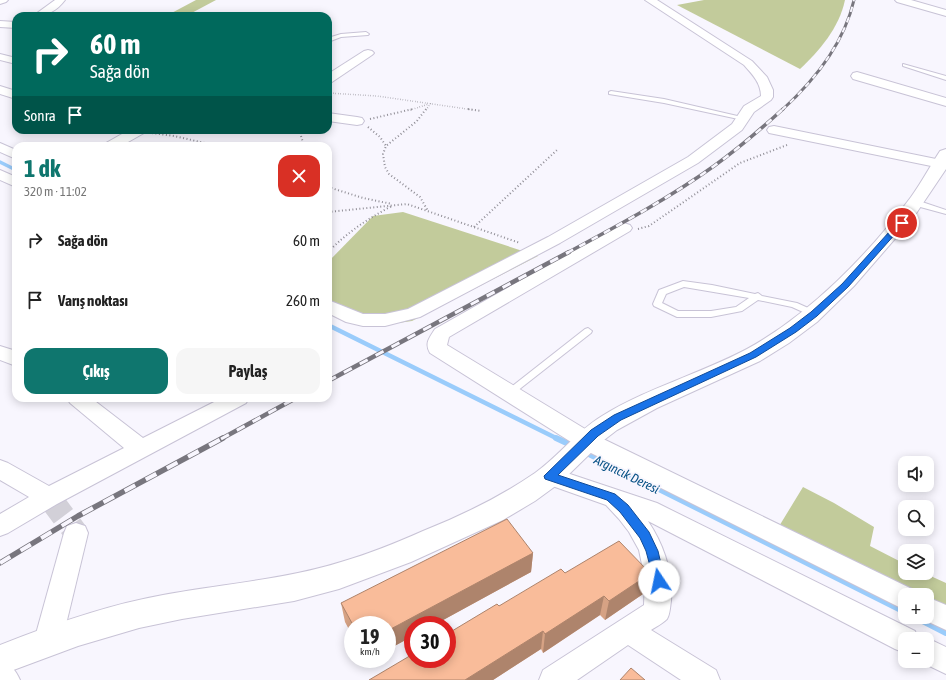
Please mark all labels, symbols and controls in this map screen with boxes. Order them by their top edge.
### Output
icon: right [24,28,76,80]
text: 60 m [90,28,140,60]
text: Sağa dön [90,61,150,82]
icon: arrive [64,104,86,126]
text: Sonra [24,107,56,124]
text: 1 dk [24,155,61,182]
button: close [278,155,320,197]
text: 320 m · 11:02 [24,184,87,199]
pin [885,206,919,240]
icon: arrive [891,212,913,234]
icon: right [24,229,46,251]
text: Sağa dön [58,232,108,249]
text: 60 m [293,232,320,249]
icon: arrive [24,289,46,311]
text: Varış noktası [58,292,128,309]
text: 260 m [286,292,320,309]
button: Çıkış [24,348,168,394]
button: Paylaş [176,348,320,394]
water label: Argıncık Deresi [591,452,662,497]
map controls [898,456,934,668]
button: sound [898,456,934,492]
button: search [898,500,934,536]
button: layers [898,544,934,580]
position arrow [638,560,680,602]
button: + [898,588,934,624]
speed limit sign: 30 [404,616,456,668]
text: 19 [361,625,379,648]
button: − [898,632,934,668]
text: km/h [360,646,380,657]

